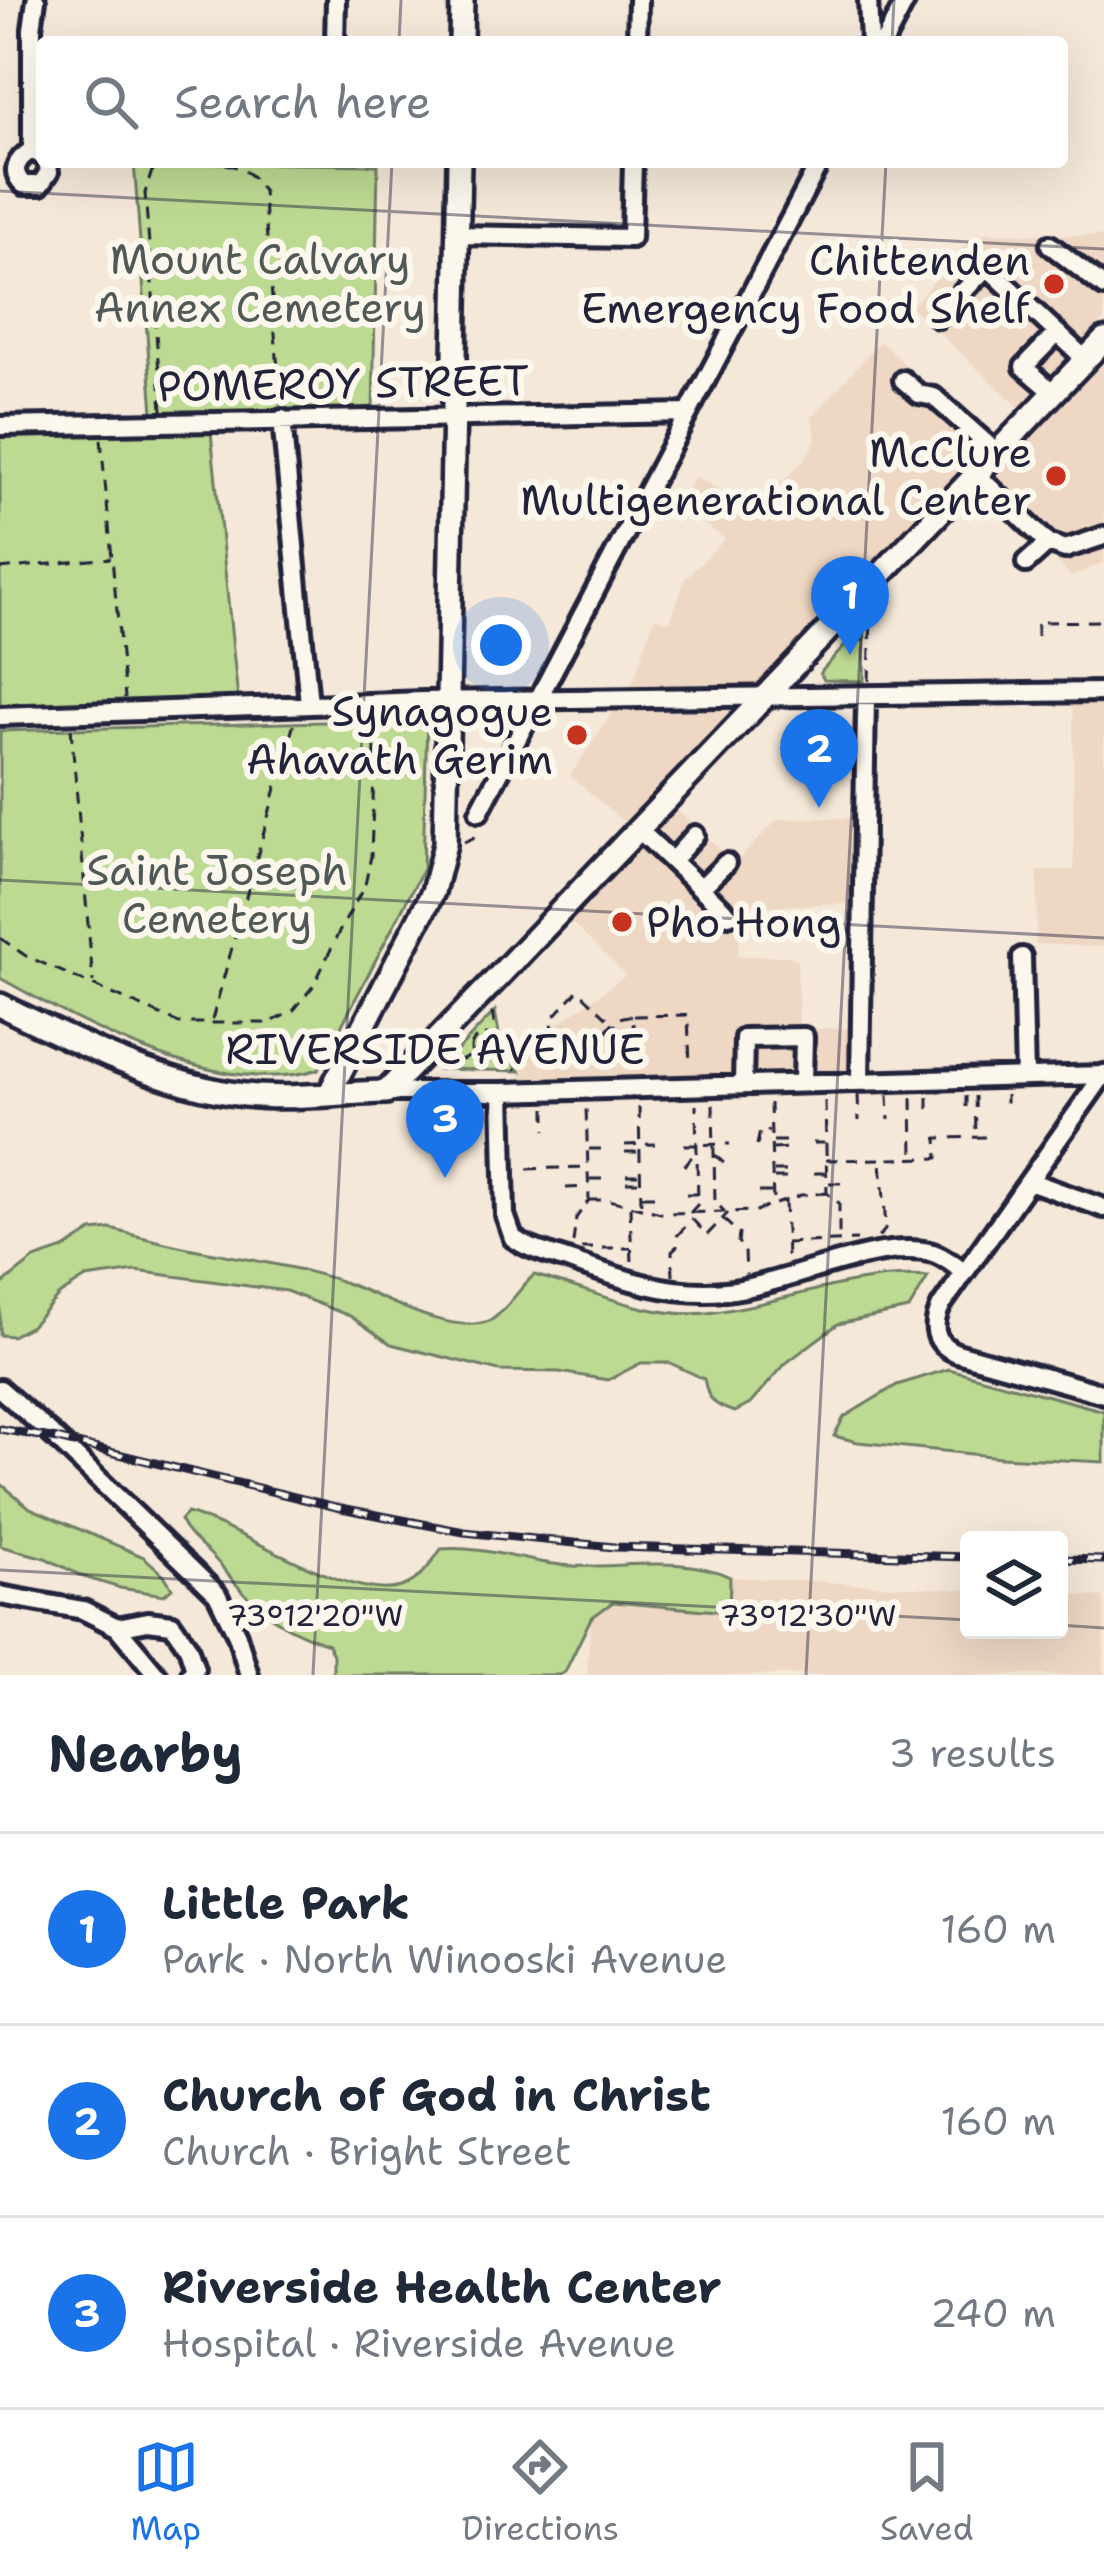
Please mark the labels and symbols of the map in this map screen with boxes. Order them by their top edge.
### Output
park label: Mount Calvary Annex Cemetery [94,231,426,335]
place label: Chittenden Emergency Food Shelf [581,232,1031,336]
marker: Chittenden Emergency Food Shelf [1041,271,1067,297]
street label: POMEROY STREET [157,352,529,414]
place label: McClure Multigenerational Center [520,424,1032,528]
marker: McClure Multigenerational Center [1043,463,1069,489]
pin: 1 [811,556,889,655]
your location [471,615,531,675]
place label: Synagogue Ahavath Gerim [246,683,553,787]
pin: 2 [780,709,858,808]
marker: Synagogue Ahavath Gerim [564,722,590,748]
park label: Saint Joseph Cemetery [86,842,348,946]
place label: Pho Hong [646,894,842,950]
marker: Pho Hong [609,909,635,935]
street label: RIVERSIDE AVENUE [225,1021,645,1077]
pin: 3 [406,1079,484,1178]
text: 73°12'20"W [227,1595,403,1636]
text: 73°12'30"W [720,1595,896,1636]

